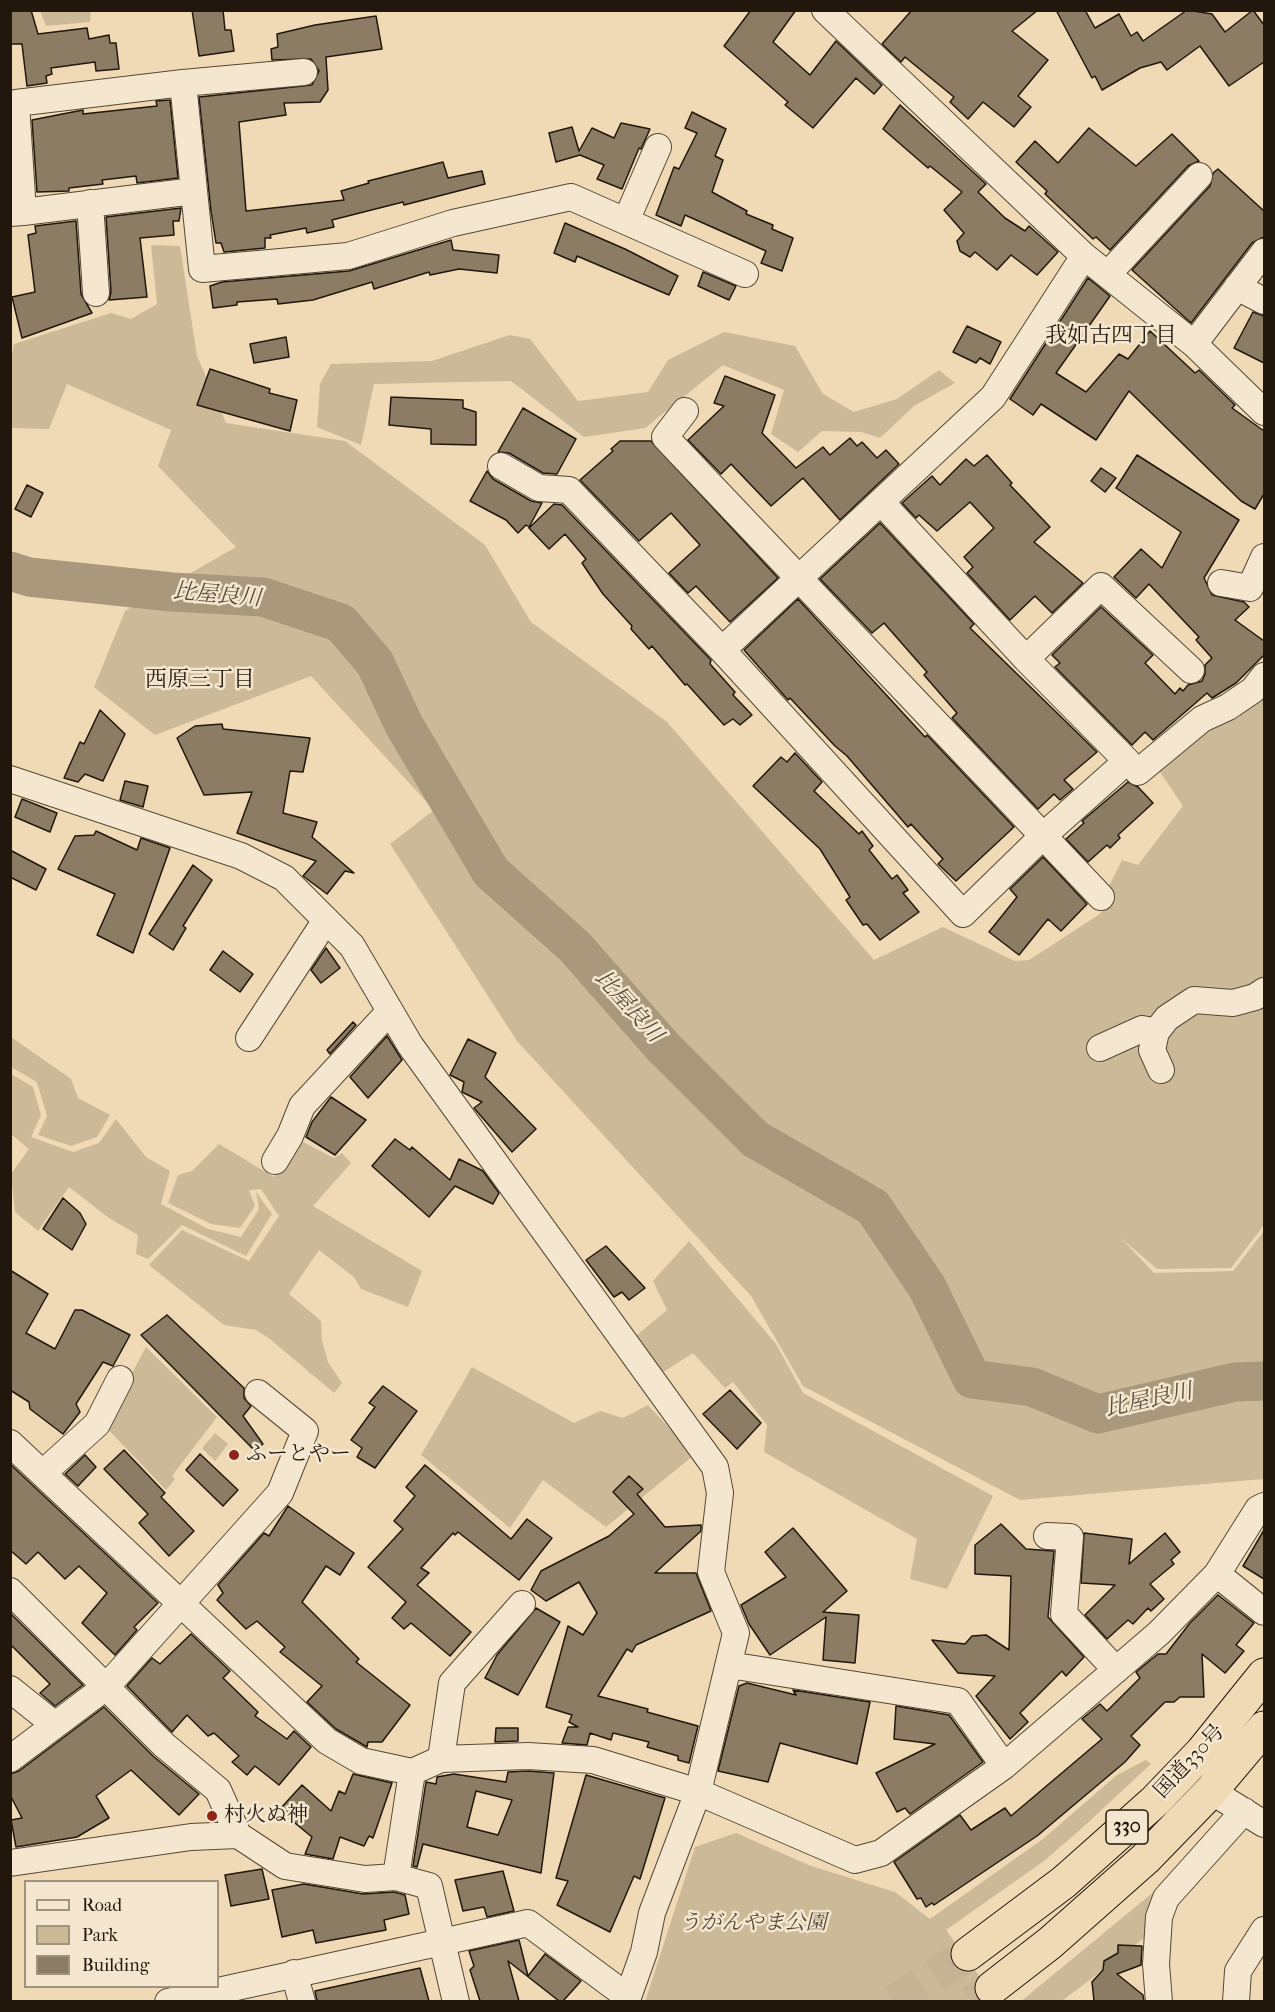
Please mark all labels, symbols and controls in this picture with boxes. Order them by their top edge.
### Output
district label: 我如古四丁目 [1045,324,1177,350]
water label: 比屋良川 [172,579,262,613]
district label: 西原三丁目 [145,668,255,694]
water label: 比屋良川 [589,965,667,1049]
water label: 比屋良川 [1103,1379,1195,1423]
place label: ふーとやー [246,1442,351,1468]
marker: ふーとやー [227,1448,241,1462]
street label: 国道330号 [1149,1720,1231,1804]
place label: 村火ぬ神 [224,1803,308,1829]
marker: 村火ぬ神 [205,1809,219,1823]
road number: 330 [1106,1810,1148,1844]
legend [24,1880,219,1988]
text: Road [82,1895,122,1916]
park label: うがんやま公園 [680,1911,826,1937]
text: Park [82,1925,118,1946]
text: Building [82,1955,149,1976]

